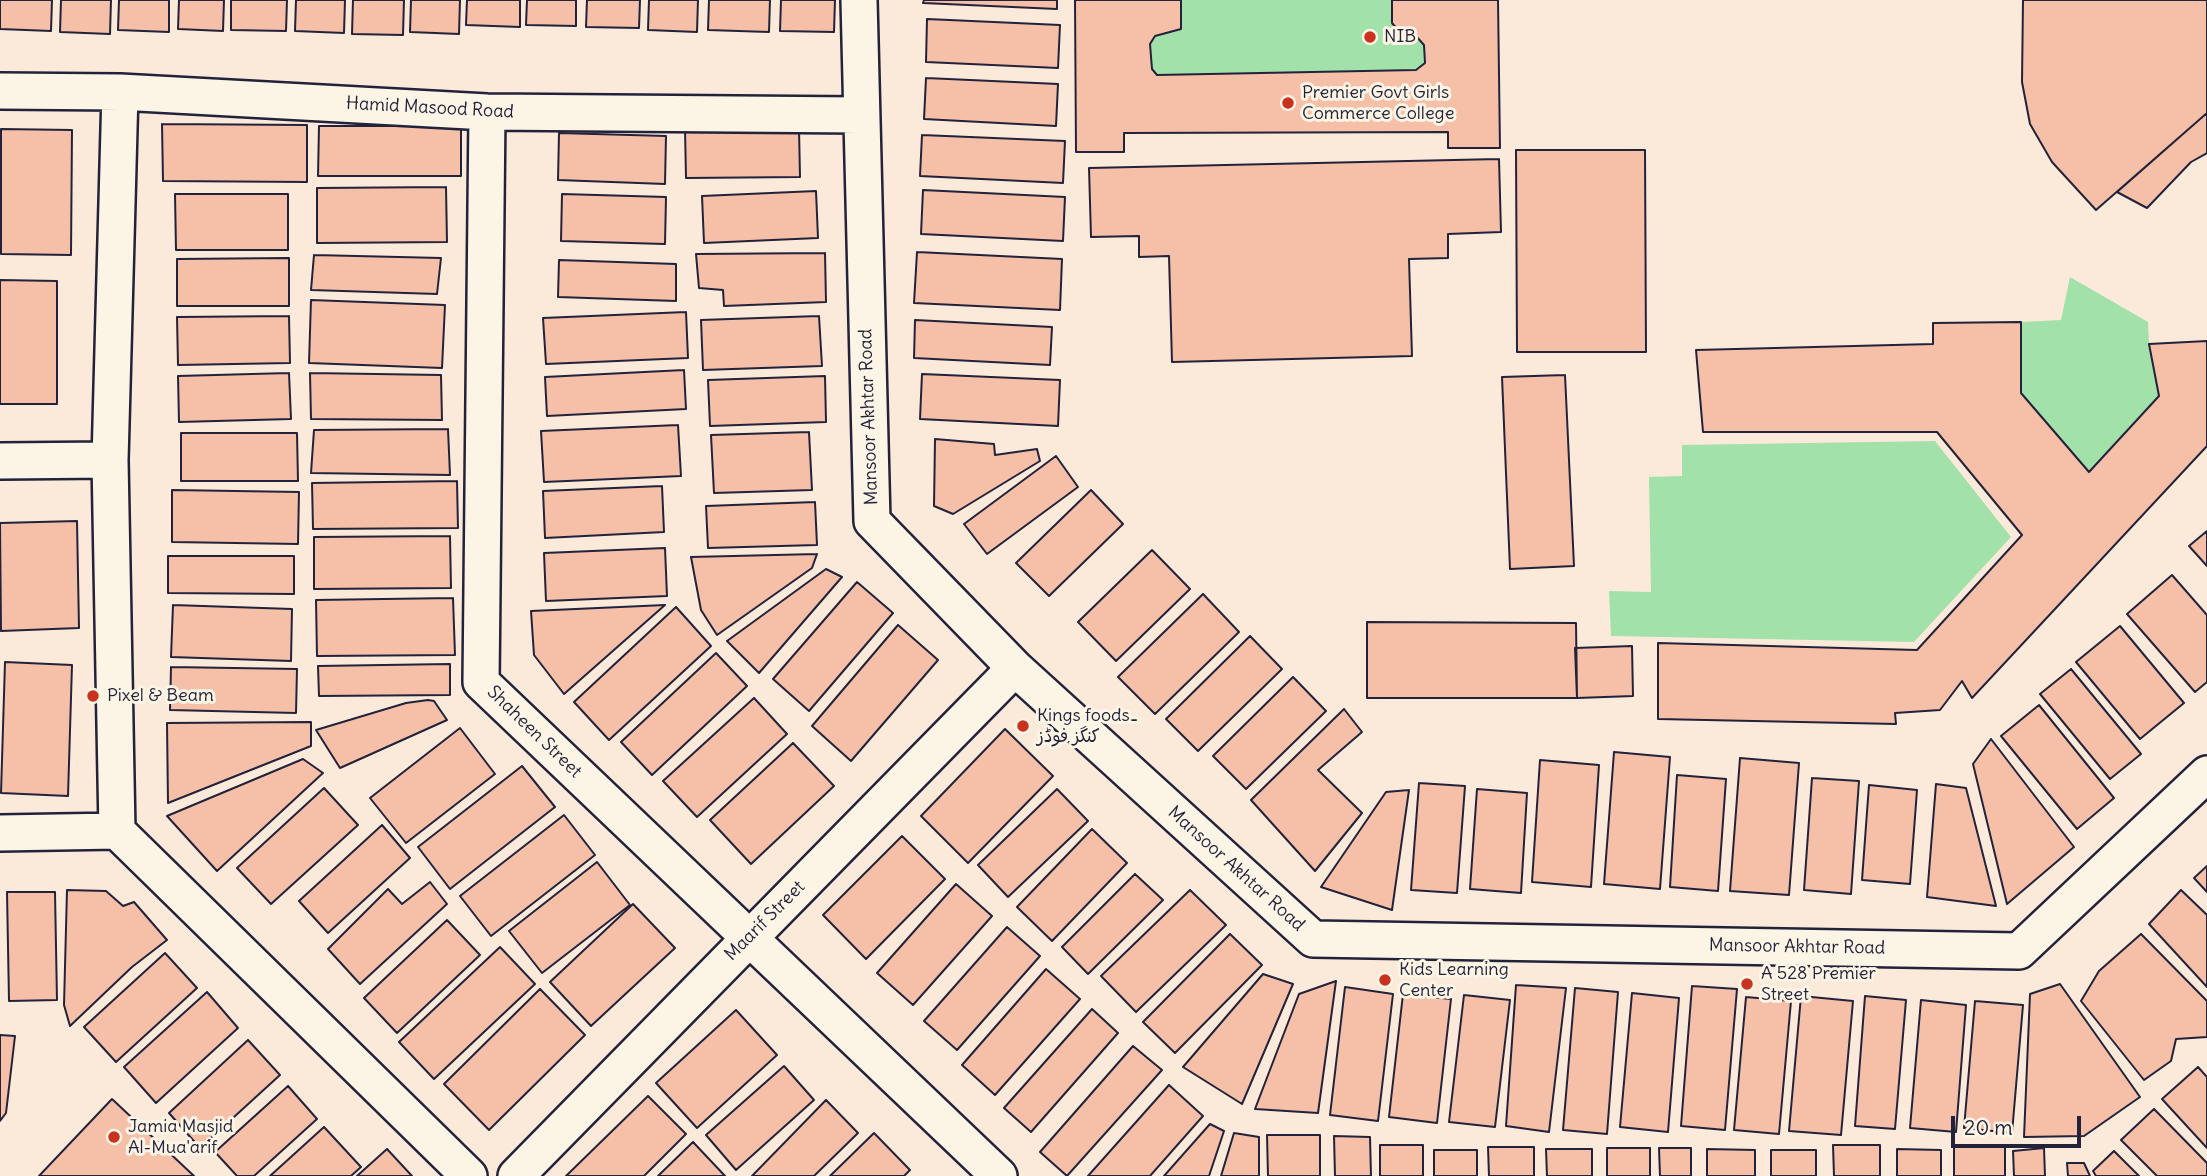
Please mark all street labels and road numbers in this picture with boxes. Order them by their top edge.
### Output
street label: Hamid Masood Road [345,93,515,123]
street label: Mansoor Akhtar Road [855,328,883,506]
street label: Shaheen Street [482,681,586,783]
street label: Mansoor Akhtar Road [1163,802,1309,936]
street label: Maarif Street [720,876,810,966]
street label: Mansoor Akhtar Road [1709,935,1885,959]

